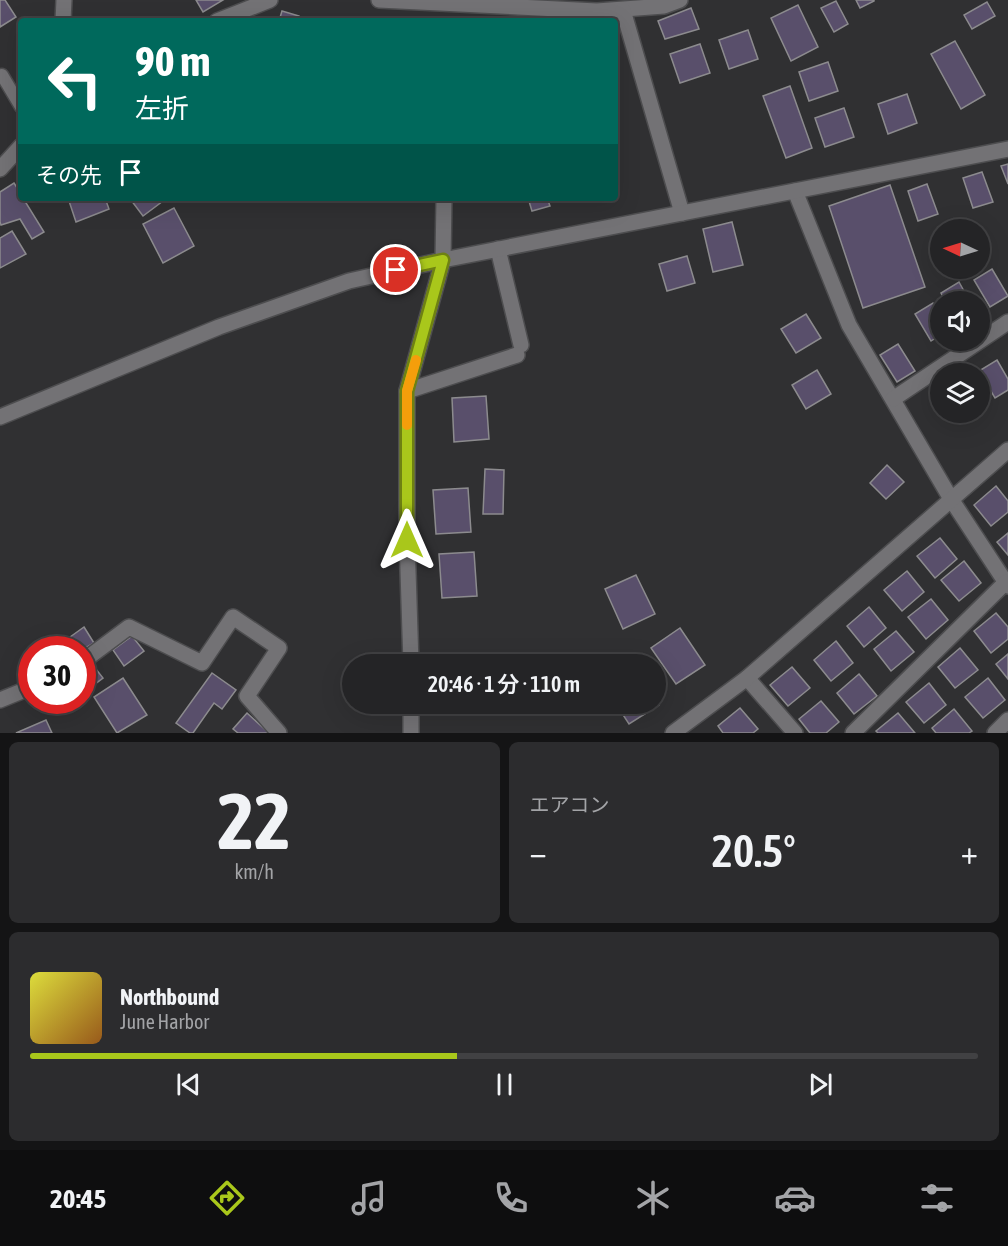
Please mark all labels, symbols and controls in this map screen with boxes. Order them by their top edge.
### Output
text: 90 m [135,37,210,85]
icon: left [36,42,114,120]
text: 左折 [135,93,189,124]
icon: arrive [114,156,147,189]
text: その先 [36,162,102,188]
north arrow [930,219,990,279]
map controls [930,219,990,423]
pin [370,244,421,295]
icon: arrive [379,253,412,286]
button: sound [930,291,990,351]
button: layers [930,363,990,423]
position arrow [375,508,439,572]
speed limit sign: 30 [18,636,96,714]
text: 20:46 · 1 分 · 110 m [428,671,580,697]
text: 22 [218,776,291,866]
text: エアコン [530,793,610,816]
text: 20.5° [712,825,796,877]
text: − [530,833,547,871]
text: + [961,833,978,871]
text: km/h [234,860,274,883]
text: Northbound [120,984,219,1010]
text: June Harbor [120,1010,209,1033]
icon: previous [172,1068,205,1101]
icon: pause [488,1068,521,1101]
icon: next [804,1068,837,1101]
icon: directions [206,1177,248,1219]
icon: music [348,1177,390,1219]
icon: phone [490,1177,532,1219]
icon: climate [632,1177,674,1219]
icon: car [774,1177,816,1219]
icon: filters [916,1177,958,1219]
text: 20:45 [50,1183,106,1214]

